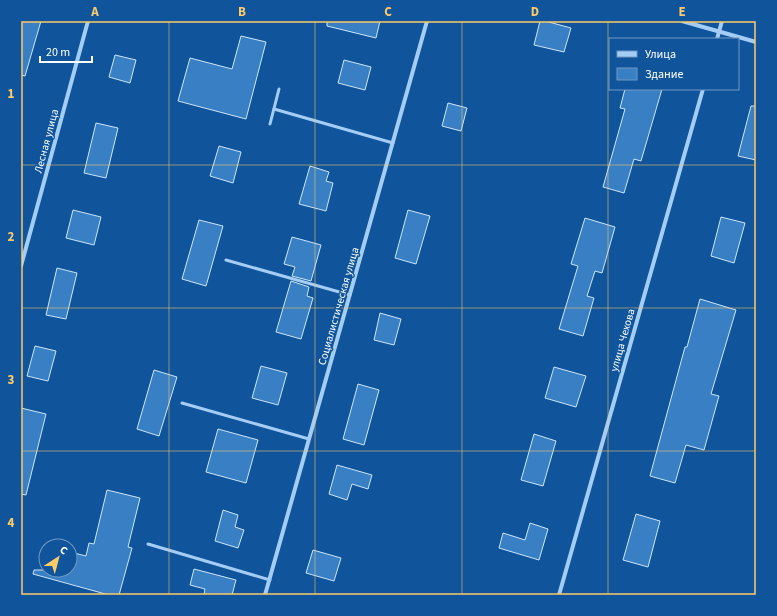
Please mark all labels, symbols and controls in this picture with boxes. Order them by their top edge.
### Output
text: A [90,3,99,21]
text: B [238,3,246,21]
text: C [384,3,392,21]
text: D [531,3,539,21]
text: E [678,3,686,21]
scale bar [40,38,92,64]
legend [609,38,739,90]
text: 20 m [46,44,70,61]
text: Улица [645,46,676,63]
text: Здание [645,66,684,83]
text: 1 [8,85,15,103]
street label: Лесная улица [31,107,62,175]
text: 2 [8,228,15,246]
street label: Социалистическая улица [314,245,363,367]
street label: улица Чехова [606,307,639,373]
text: 3 [8,371,15,389]
text: 4 [8,514,15,532]
north arrow [38,538,78,578]
text: С [57,542,71,559]

